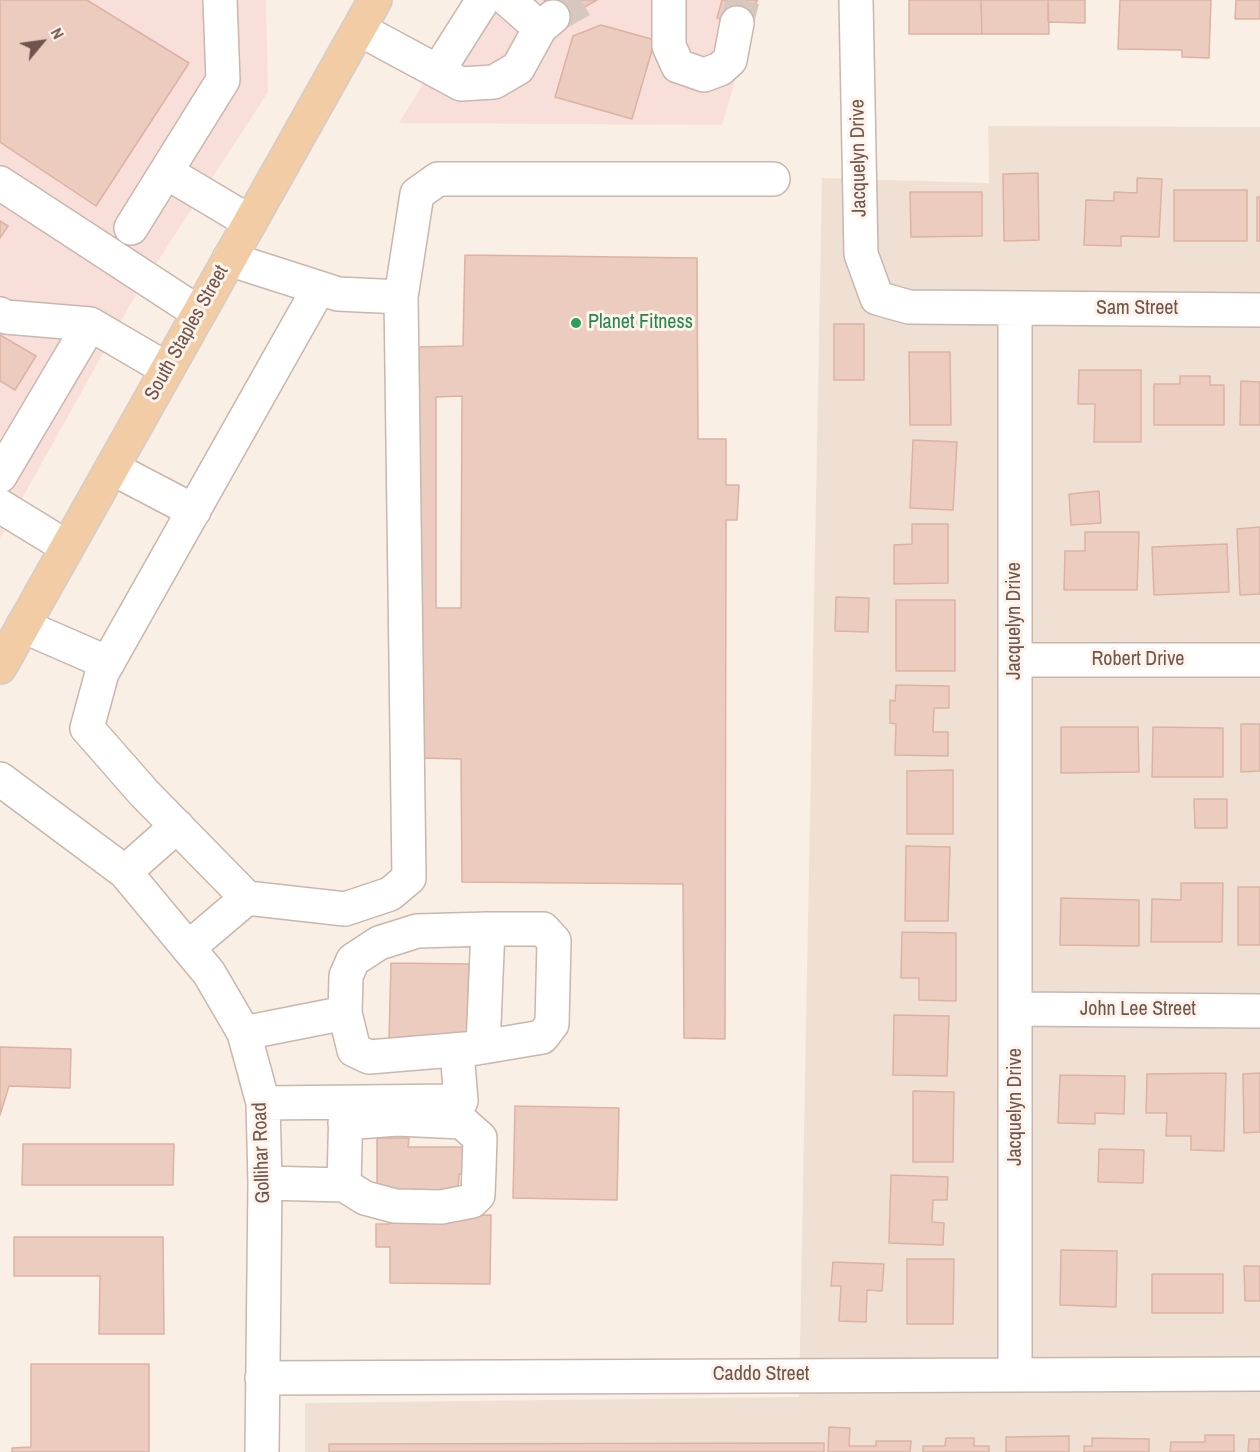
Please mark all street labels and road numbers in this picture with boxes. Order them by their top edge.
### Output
street label: Jacquelyn Drive [846,99,872,217]
street label: South Staples Street [140,261,234,405]
street label: Sam Street [1096,297,1178,321]
street label: Jacquelyn Drive [1003,562,1027,680]
street label: Robert Drive [1092,648,1184,672]
street label: John Lee Street [1080,998,1196,1022]
street label: Jacquelyn Drive [1004,1048,1028,1166]
street label: Gollihar Road [248,1102,276,1204]
street label: Caddo Street [713,1363,809,1387]

